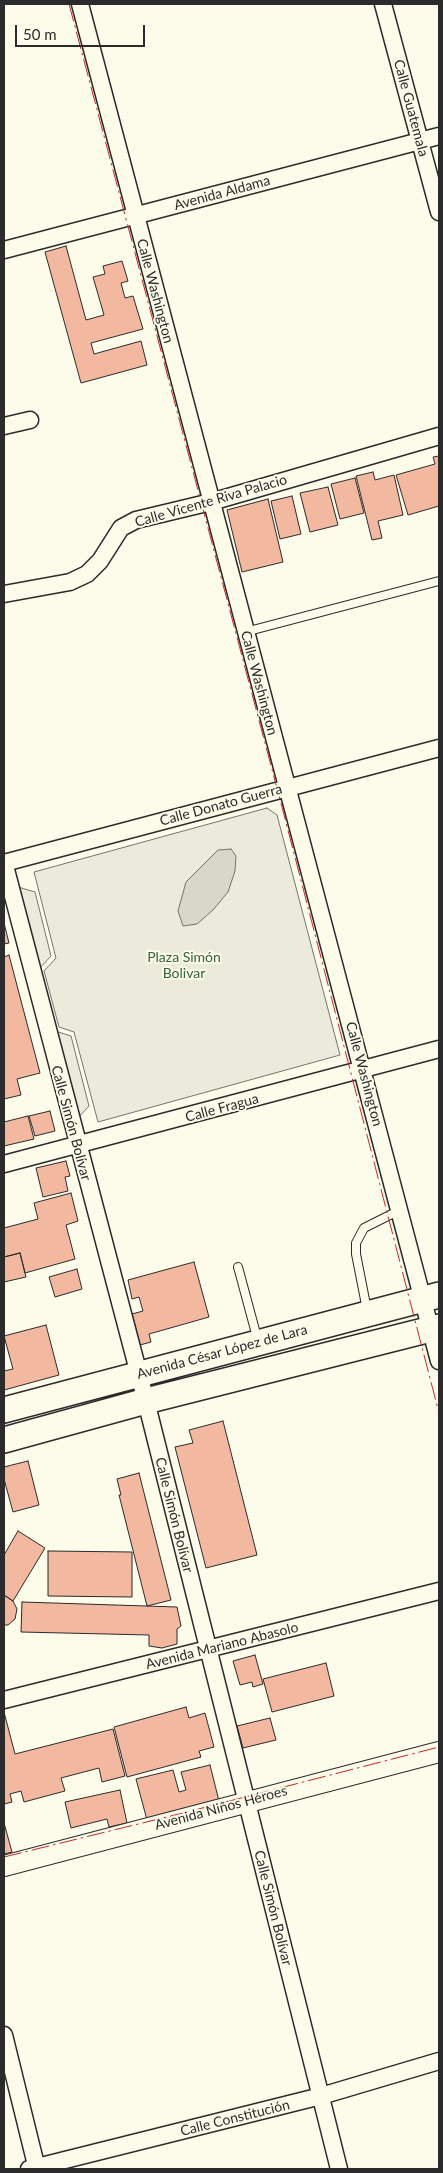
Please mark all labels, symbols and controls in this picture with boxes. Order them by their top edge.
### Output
scale bar [18,15,148,47]
text: 50 m [23,25,57,43]
street label: Calle Guatemala [390,58,432,158]
street label: Avenida Aldama [172,172,272,214]
street label: Calle Washington [133,237,177,345]
street label: Calle Vicente Riva Palacio [133,471,289,531]
street label: Calle Washington [237,629,281,737]
street label: Calle Donato Guerra [158,781,284,829]
park label: Plaza Simón Bolivar [147,949,221,982]
street label: Calle Washington [342,1020,386,1128]
street label: Calle Simón Bolívar [48,1064,94,1182]
street label: Calle Fragua [184,1090,260,1126]
street label: Avenida César López de Lara [135,1321,309,1383]
street label: Calle Simón Bolívar [152,1456,196,1574]
street label: Avenida Mariano Abasolo [144,1619,300,1673]
street label: Avenida Niños Héroes [153,1782,289,1834]
street label: Calle Simón Bolívar [251,1849,295,1967]
street label: Calle Constitución [179,2096,291,2140]

